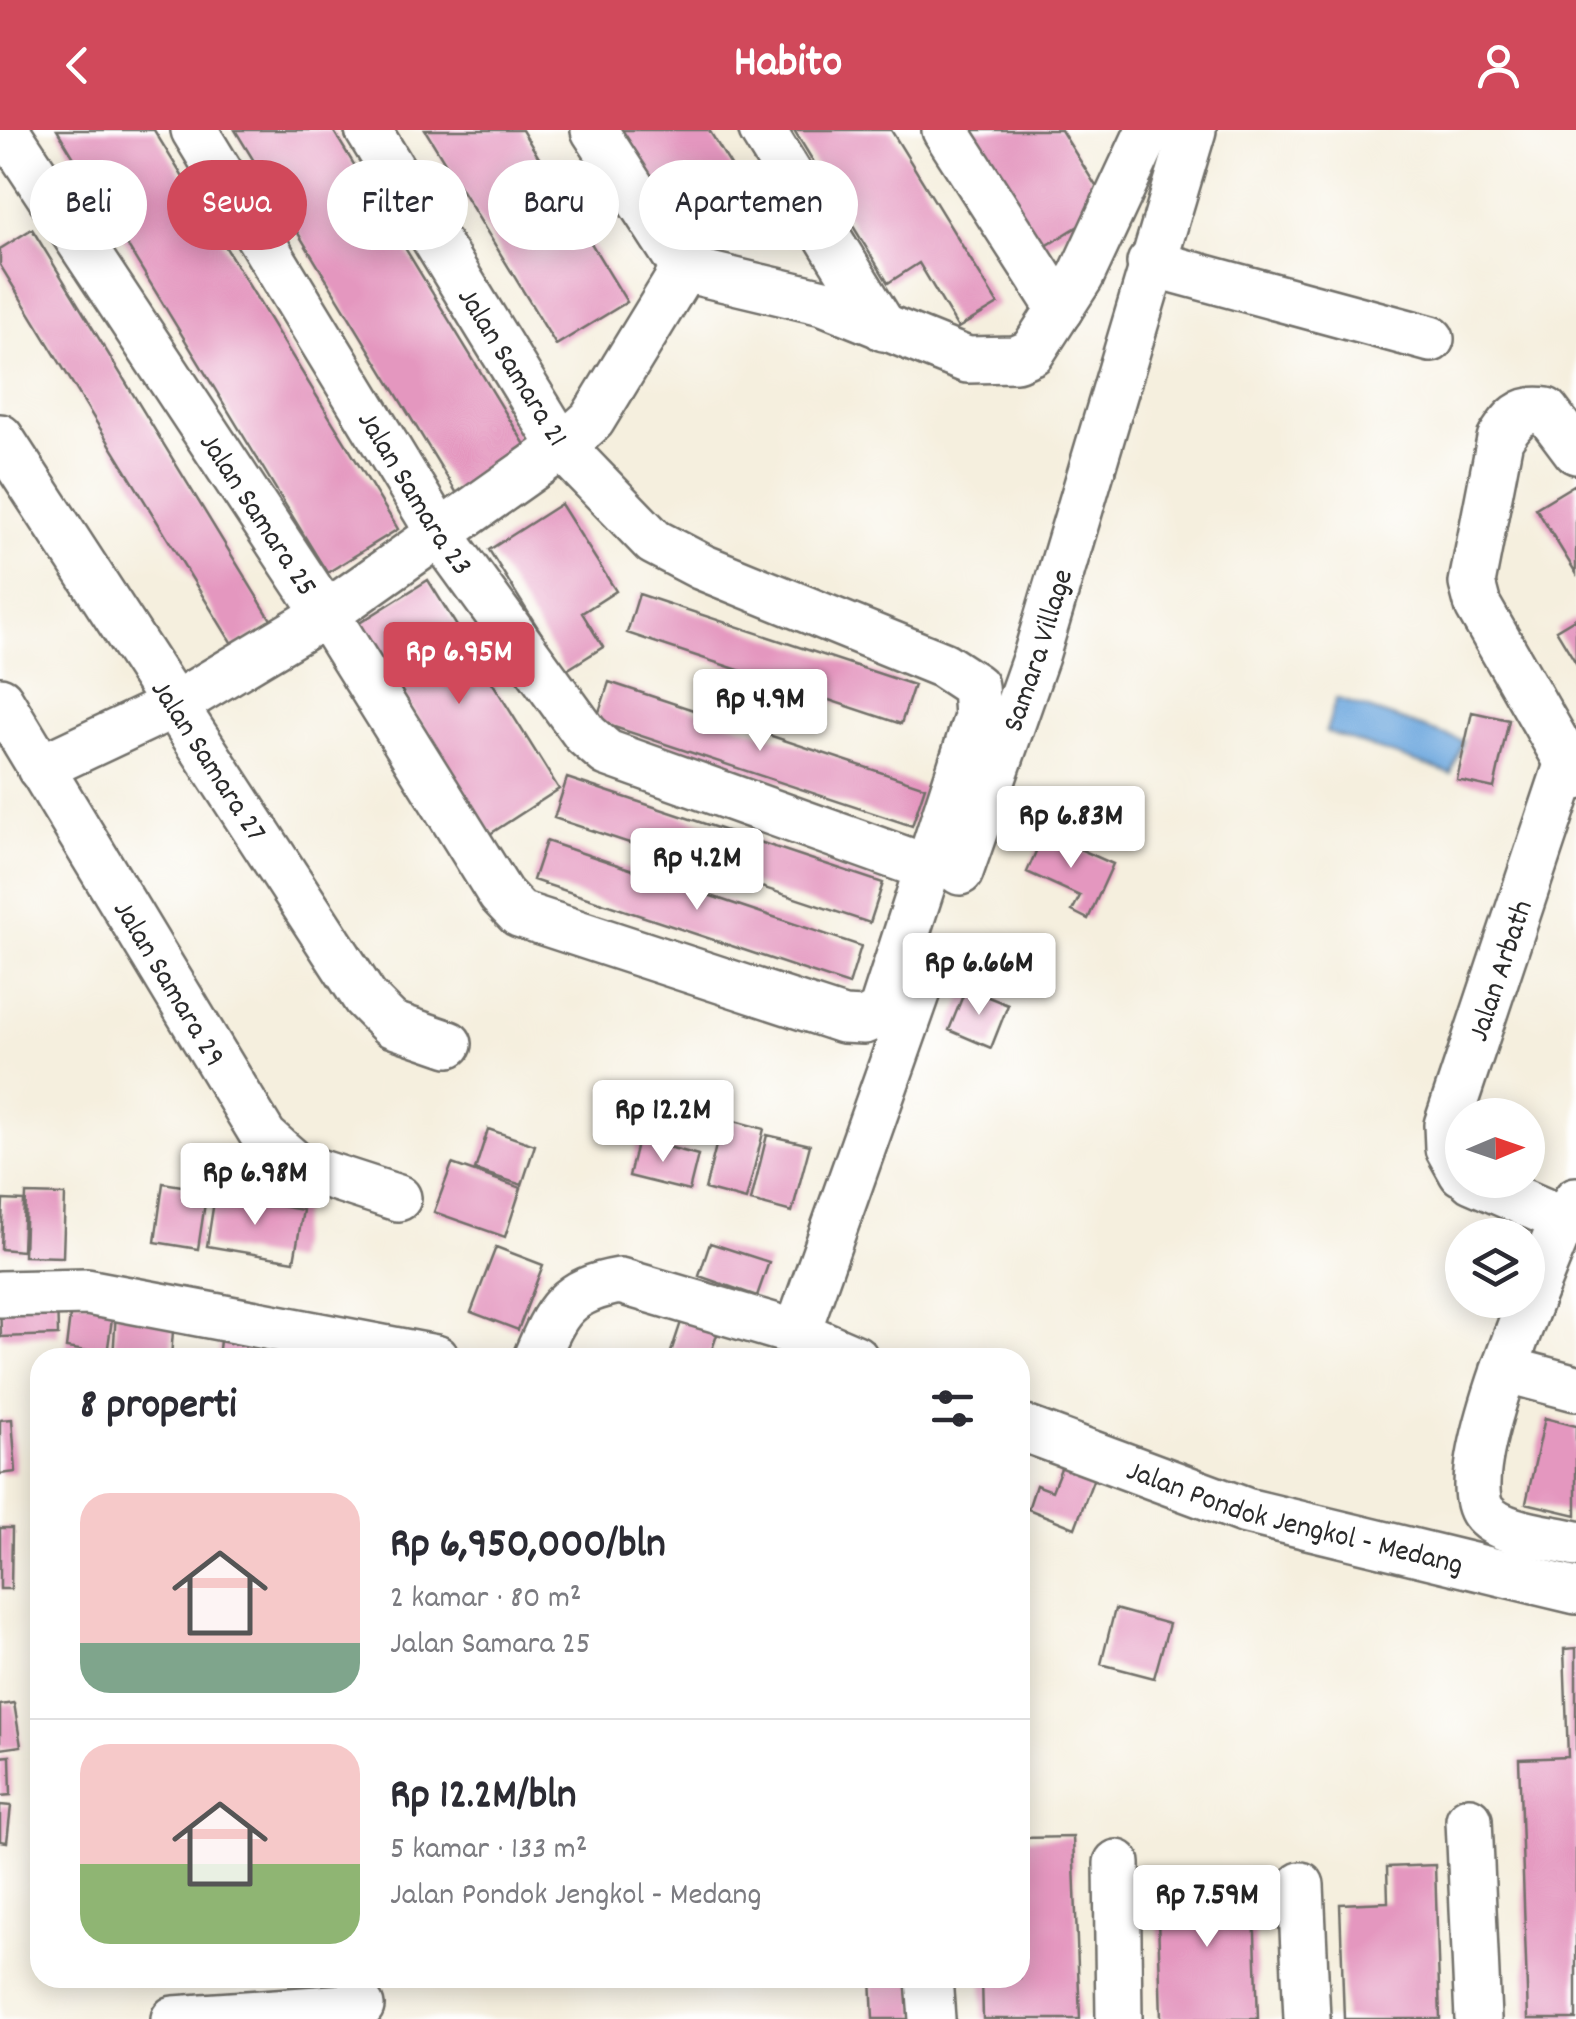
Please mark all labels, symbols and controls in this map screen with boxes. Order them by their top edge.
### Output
text: Habito [734,33,842,97]
icon: back [50,38,105,93]
icon: person [1471,38,1526,93]
chip: Beli [30,160,147,250]
chip: Sewa [167,160,307,250]
chip: Filter [327,160,468,250]
chip: Baru [488,160,619,250]
chip: Apartemen [639,160,858,250]
street label: Jalan Samara 21 [444,280,576,456]
street label: Jalan Samara 23 [344,404,481,586]
street label: Jalan Samara 25 [186,426,326,607]
street label: Samara Village [994,565,1087,739]
pin: Rp 6.95M [356,622,562,707]
text: Rp 6.95M [406,631,512,677]
pin: Rp 4.9M [668,669,852,754]
street label: Jalan Samara 27 [138,673,275,852]
text: Rp 4.9M [715,678,805,724]
pin: Rp 6.83M [968,786,1174,871]
text: Rp 6.83M [1019,795,1123,841]
pin: Rp 4.2M [605,828,789,913]
text: Rp 4.2M [653,837,742,883]
street label: Jalan Samara 29 [100,893,234,1076]
street label: Jalan Arbath [1459,895,1546,1048]
pin: Rp 6.66M [876,933,1082,1018]
text: Rp 6.66M [925,942,1033,988]
pin: Rp 12.2M [560,1080,766,1165]
text: Rp 12.2M [615,1089,711,1135]
north arrow [1445,1098,1545,1198]
map controls [1445,1098,1545,1318]
pin: Rp 6.98M [152,1143,358,1228]
text: Rp 6.98M [203,1152,307,1198]
button: layers [1445,1218,1545,1318]
text: 8 properti [80,1378,237,1438]
icon: filters [925,1381,980,1436]
street label: Jalan Pondok Jengkol - Medang [1119,1451,1467,1589]
text: Rp 6,950,000/bln [390,1517,666,1577]
icon: home [160,1533,280,1653]
text: 2 kamar · 80 m² [390,1577,582,1623]
text: Jalan Samara 25 [390,1623,591,1669]
text: Rp 12.2M/bln [390,1768,576,1828]
icon: home [160,1784,280,1904]
text: 5 kamar · 133 m² [390,1828,588,1874]
pin: Rp 7.59M [1104,1865,1310,1950]
text: Jalan Pondok Jengkol - Medang [390,1874,761,1920]
text: Rp 7.59M [1155,1874,1259,1920]

